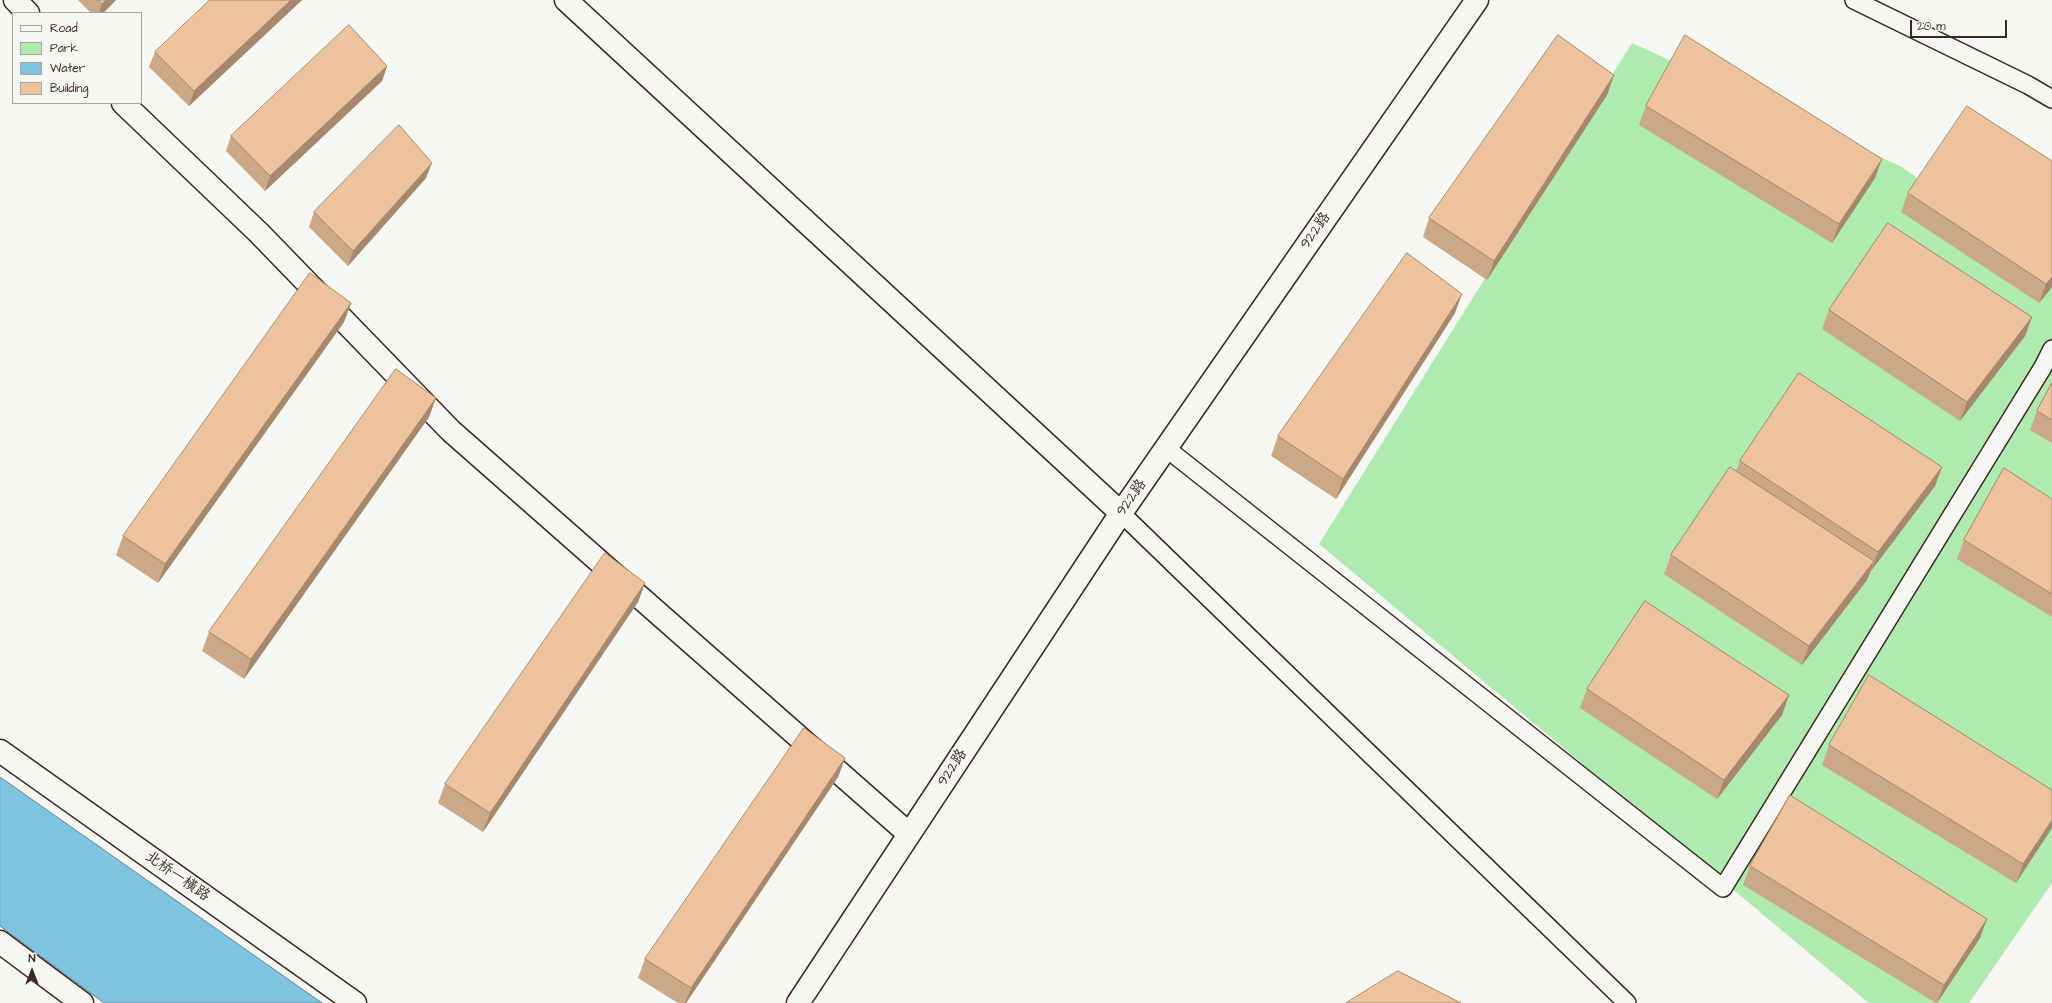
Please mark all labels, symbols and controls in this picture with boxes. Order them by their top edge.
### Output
legend [12,12,142,104]
scale bar [1912,12,2009,38]
text: 20 m [1917,18,1946,35]
text: Road [50,20,78,37]
text: Park [50,40,78,57]
text: Water [50,60,85,77]
text: Building [50,80,88,97]
street label: 922路 [1297,209,1335,253]
street label: 922路 [1113,476,1151,520]
street label: 922路 [934,746,972,790]
street label: 北桥一横路 [141,848,213,906]
north arrow [12,951,52,991]
text: N [29,951,35,966]

